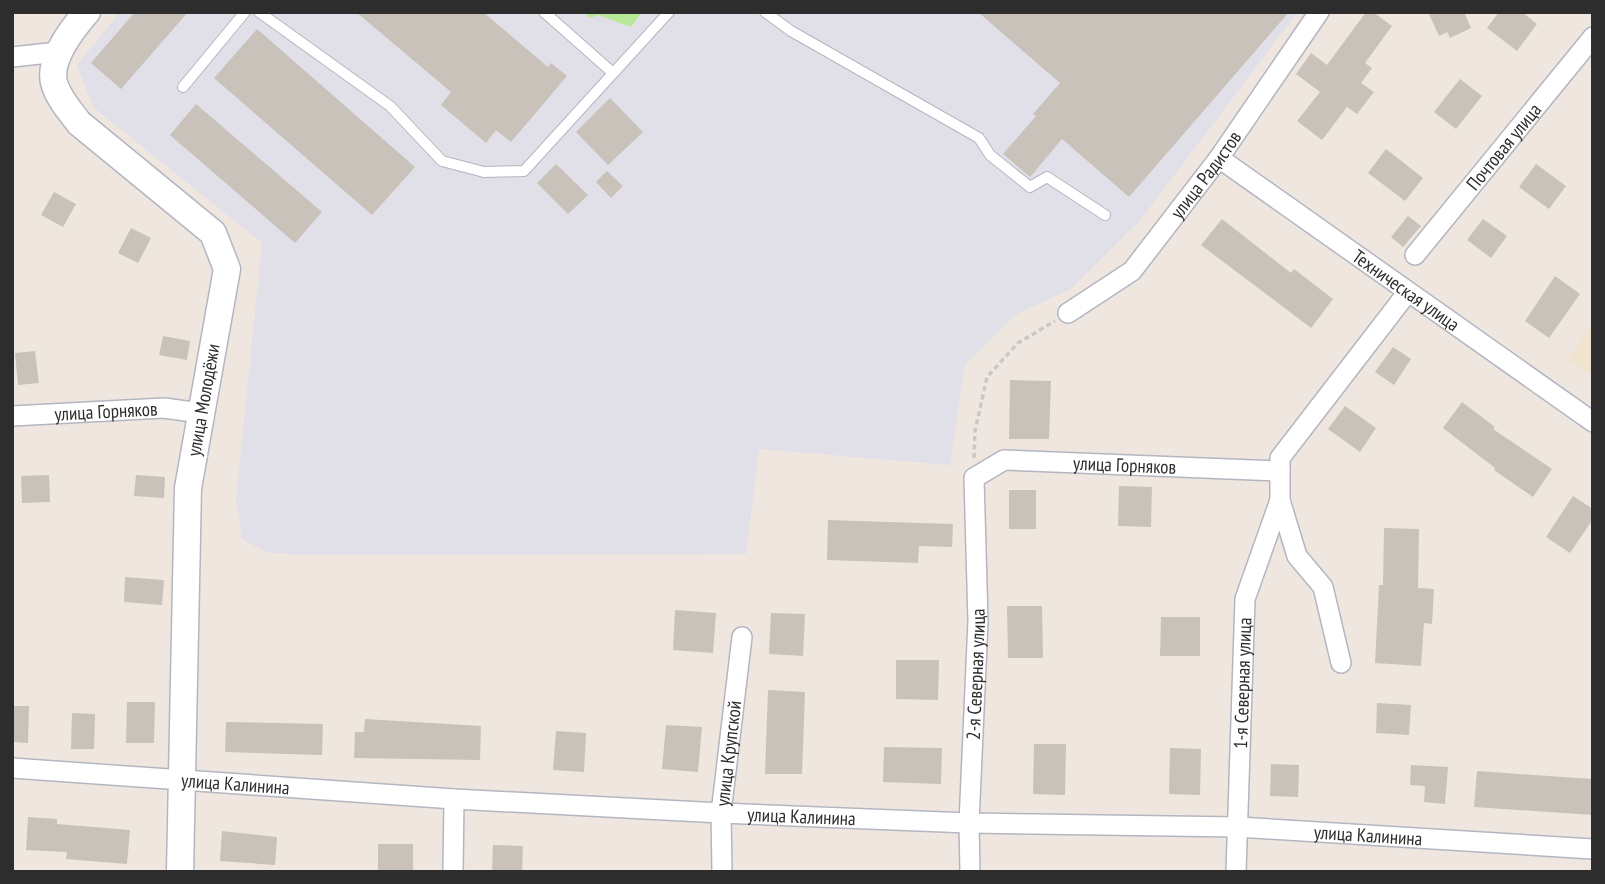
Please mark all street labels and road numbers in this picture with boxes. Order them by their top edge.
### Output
street label: Почтовая улица [1461,98,1546,195]
street label: улица Радистов [1165,126,1246,223]
street label: Техническая улица [1348,244,1464,336]
street label: улица Молодёжи [181,342,225,458]
street label: улица Горняков [54,396,158,426]
street label: улица Горняков [1073,451,1177,479]
street label: 2-я Северная улица [961,608,990,740]
street label: 1-я Северная улица [1228,617,1256,749]
street label: улица Крупской [710,699,746,808]
street label: улица Калинина [180,768,290,799]
street label: улица Калинина [747,802,856,830]
street label: улица Калинина [1313,820,1423,850]

